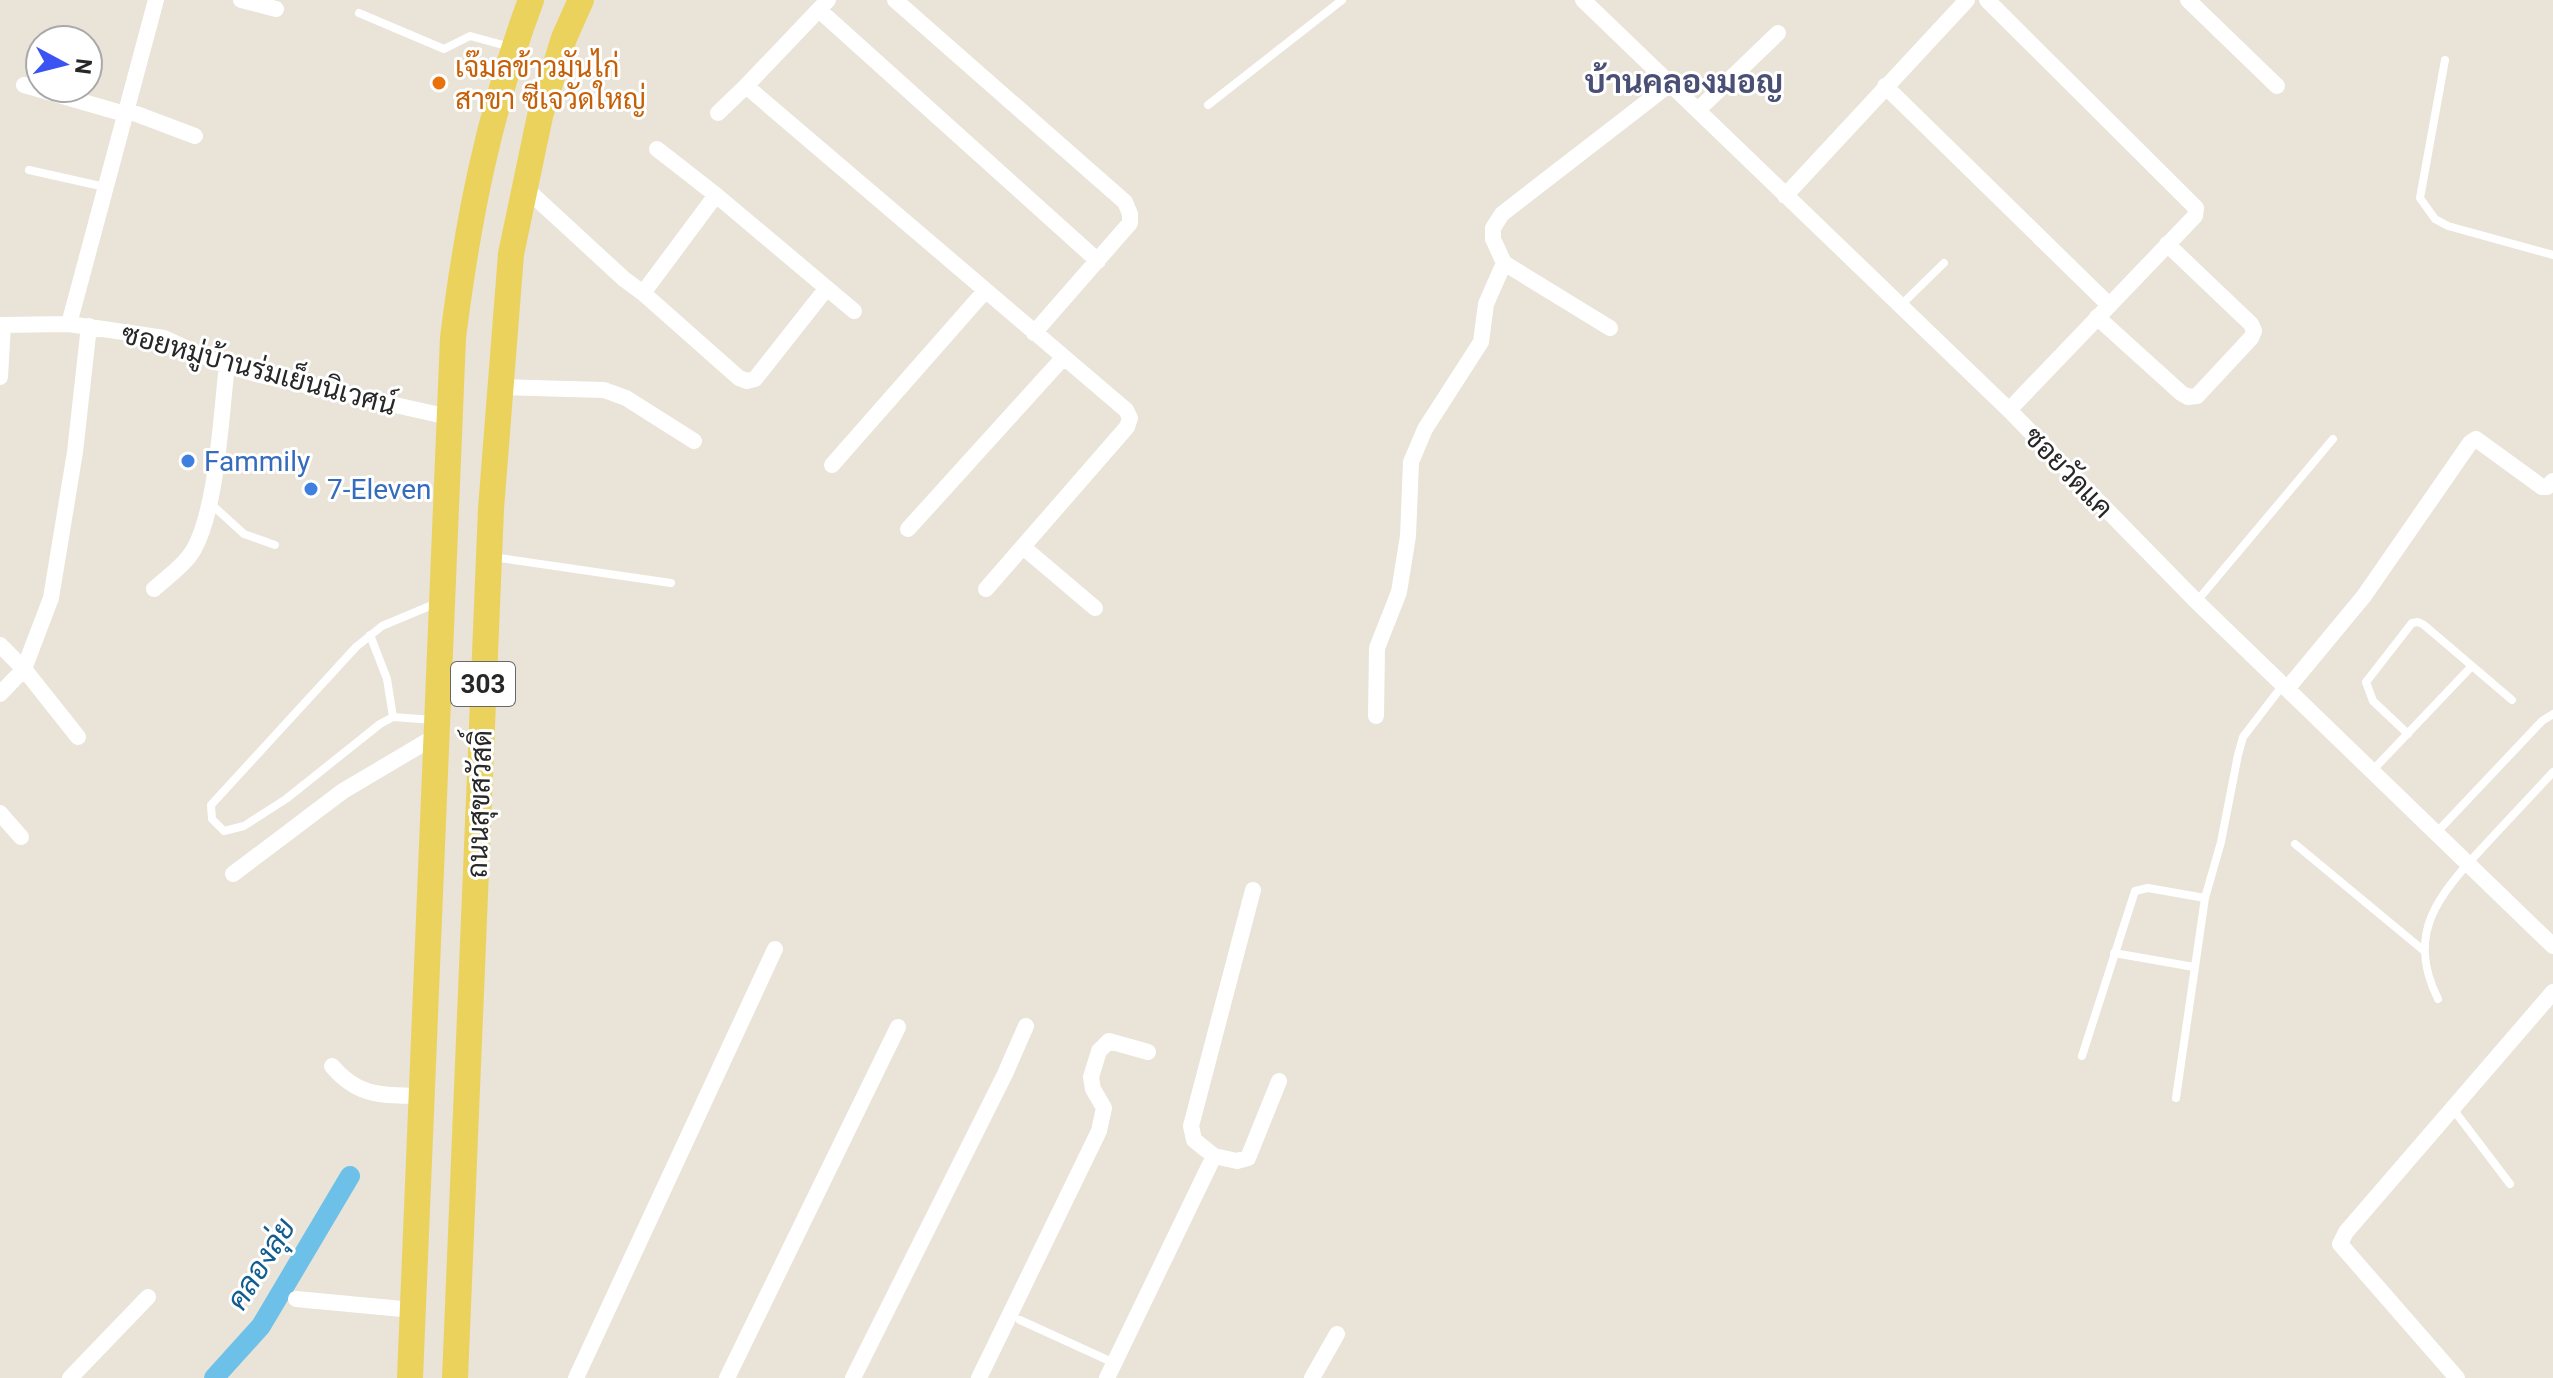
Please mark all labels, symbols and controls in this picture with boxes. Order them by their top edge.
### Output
north arrow [24,24,104,104]
place label: เจ๊มลข้าวมันไก่ สาขา ซีเจวัดใหญ่ [455,48,646,117]
text: N [70,57,97,76]
district label: บ้านคลองมอญ [1585,62,1783,102]
marker: เจ๊มลข้าวมันไก่ สาขา ซีเจวัดใหญ่ [430,74,448,92]
street label: ซอยหมู่บ้านร่มเย็นนิเวศน์ [117,313,401,425]
street label: ซอยวัดแค [2017,419,2121,525]
place label: Fammily [204,445,310,478]
marker: Fammily [179,452,197,470]
place label: 7-Eleven [327,473,432,506]
marker: 7-Eleven [302,480,320,498]
road number: 303 [451,662,515,706]
street label: ถนนสุขสวัสดิ์ [453,729,502,879]
water label: คลองลุ่ย [219,1212,306,1318]

